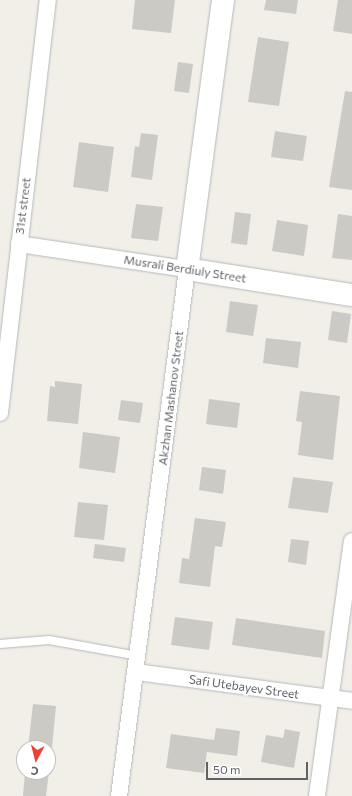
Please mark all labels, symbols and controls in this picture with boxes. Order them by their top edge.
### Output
street label: 31st street [12,177,34,235]
street label: Musrali Berdiuly Street [123,252,247,286]
street label: Akzhan Mashanov Street [156,330,186,466]
street label: Safi Utebayev Street [188,672,300,702]
north arrow [16,740,56,780]
scale bar [208,754,310,780]
text: 50 m [213,762,241,776]
text: С [30,765,39,778]

